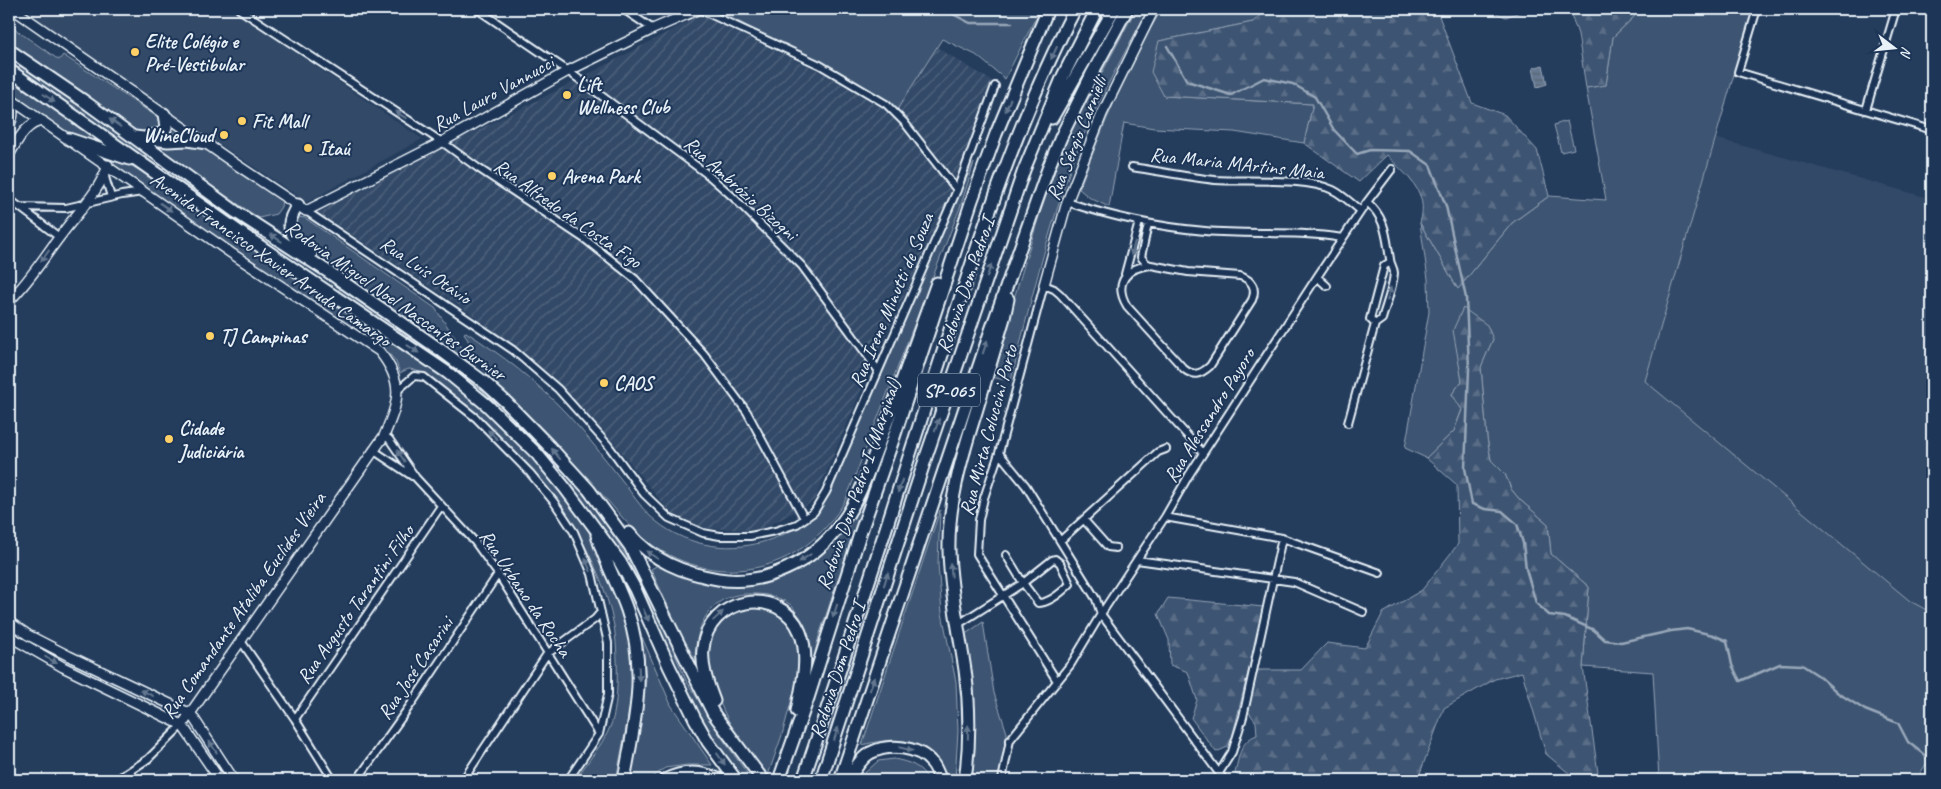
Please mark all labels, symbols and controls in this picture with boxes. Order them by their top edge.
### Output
north arrow [1868,22,1918,72]
place label: Elite Colégio e Pré-Vestibular [145,29,247,77]
one-way arrow [1050,45,1058,60]
text: N [1896,45,1915,60]
marker: Elite Colégio e Pré-Vestibular [129,46,141,58]
street label: Rua Lauro Vannucci [428,49,560,137]
street label: Rua Sérgio Carnielli [1040,71,1113,204]
place label: Lift Wellness Club [577,72,672,120]
marker: Lift Wellness Club [561,89,573,101]
one-way arrow [42,93,56,103]
one-way arrow [1004,98,1012,113]
place label: Fit Mall [252,109,310,134]
one-way arrow [394,111,407,120]
marker: Fit Mall [236,115,248,127]
one-way arrow [108,118,122,128]
place label: WineCloud [143,123,218,148]
marker: WineCloud [218,129,230,141]
street label: Rua Ambrózio Bizogni [679,131,804,247]
place label: Itaú [318,136,351,161]
marker: Itaú [302,142,314,154]
street label: Rua Maria MArtins Maia [1149,142,1327,185]
street label: Rua Alfredo da Costa Figo [489,153,647,274]
place label: Arena Park [562,164,642,189]
street label: Avenida Francisco Xavier Arruda Camargo [146,167,397,353]
marker: Arena Park [546,170,558,182]
one-way arrow [159,202,173,212]
street label: Rua Irene Minutti de Souza [843,207,940,391]
street label: Rodovia Dom Pedro I [931,209,1002,356]
street label: Rodovia Miguel Noel Nascentes Burnier [281,215,512,387]
street label: Rua Luis Otávio [375,231,478,311]
one-way arrow [269,233,283,243]
one-way arrow [1128,242,1136,257]
one-way arrow [40,249,50,263]
one-way arrow [985,263,993,278]
one-way arrow [1385,287,1393,302]
place label: TJ Campinas [220,324,308,349]
marker: TJ Campinas [204,330,216,342]
one-way arrow [981,340,989,355]
street label: Rua Mirta Coluccini Porto [954,341,1024,518]
street label: Rua Alessandro Payoro [1158,342,1262,487]
one-way arrow [406,344,420,354]
place label: CAOS [614,371,656,396]
street label: Rodovia Dom Pedro I (Marginal) [811,374,907,593]
road number: SP-065 [918,374,980,406]
marker: CAOS [598,377,610,389]
place label: Cidade Judiciária [177,416,245,464]
one-way arrow [933,417,941,432]
one-way arrow [488,429,500,441]
marker: Cidade Judiciária [163,433,175,445]
one-way arrow [551,448,562,461]
one-way arrow [396,449,406,462]
one-way arrow [895,478,903,493]
street label: Rua Comandante Ataliba Euclides Vieira [155,486,332,724]
street label: Rua Augusto Tarantini Filho [291,518,421,689]
street label: Rua Urbano da Rocha [474,525,578,663]
one-way arrow [646,550,659,560]
one-way arrow [798,553,812,563]
one-way arrow [584,557,592,572]
one-way arrow [947,562,955,578]
one-way arrow [883,572,890,587]
street label: Rodovia Dom Pedro I [804,594,873,741]
one-way arrow [830,604,838,619]
one-way arrow [643,608,651,622]
street label: Rua José Casarini [372,610,460,724]
one-way arrow [712,610,724,622]
one-way arrow [44,656,57,665]
one-way arrow [635,667,643,683]
one-way arrow [868,676,876,691]
one-way arrow [140,689,154,697]
one-way arrow [965,723,973,739]
one-way arrow [832,726,840,741]
one-way arrow [208,740,218,753]
one-way arrow [899,745,914,753]
one-way arrow [716,753,726,766]

